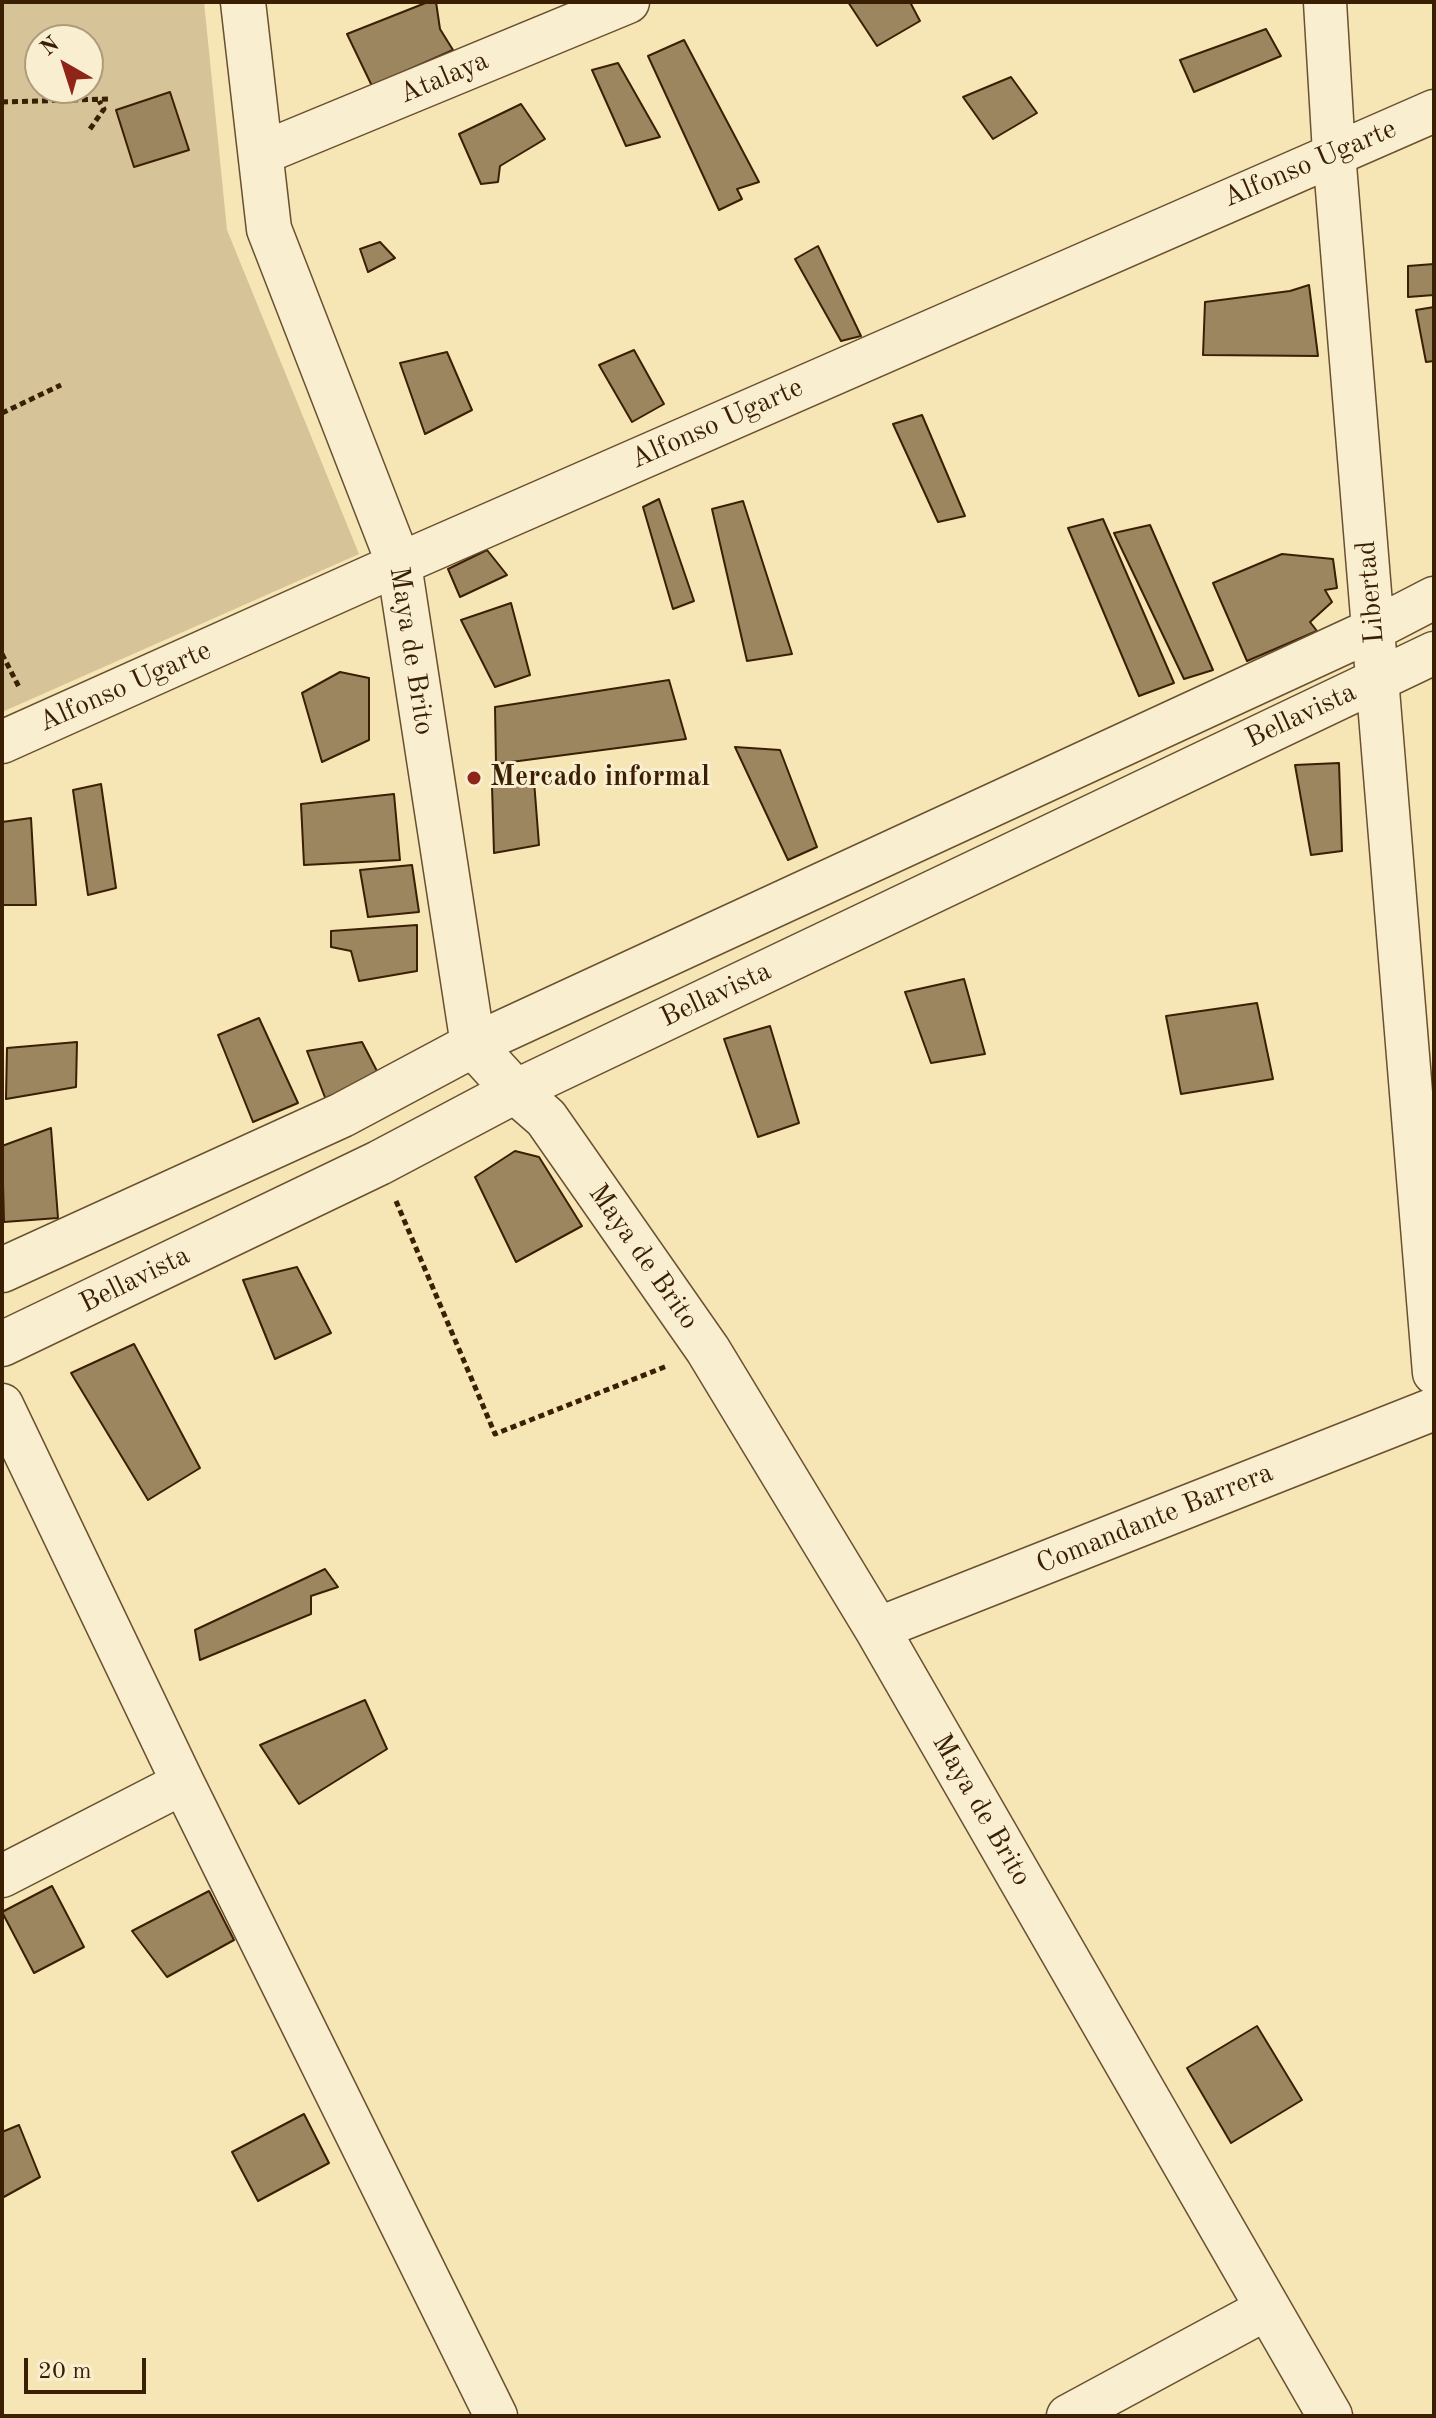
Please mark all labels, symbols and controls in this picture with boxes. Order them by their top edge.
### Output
north arrow [24,24,104,104]
text: N [37,33,64,61]
street label: Atalaya [394,44,494,112]
street label: Alfonso Ugarte [1218,112,1402,216]
street label: Alfonso Ugarte [626,371,808,477]
street label: Libertad [1350,539,1392,645]
street label: Maya de Brito [381,564,441,738]
street label: Alfonso Ugarte [34,634,216,740]
street label: Bellavista [1240,676,1362,756]
place label: Mercado informal [490,761,710,795]
marker: Mercado informal [465,769,483,787]
street label: Bellavista [655,955,777,1035]
street label: Maya de Brito [581,1178,705,1336]
street label: Bellavista [74,1239,196,1321]
street label: Comandante Barrera [1032,1456,1278,1582]
street label: Maya de Brito [924,1728,1038,1892]
scale bar [28,2342,150,2392]
text: 20 m [38,2360,92,2384]

